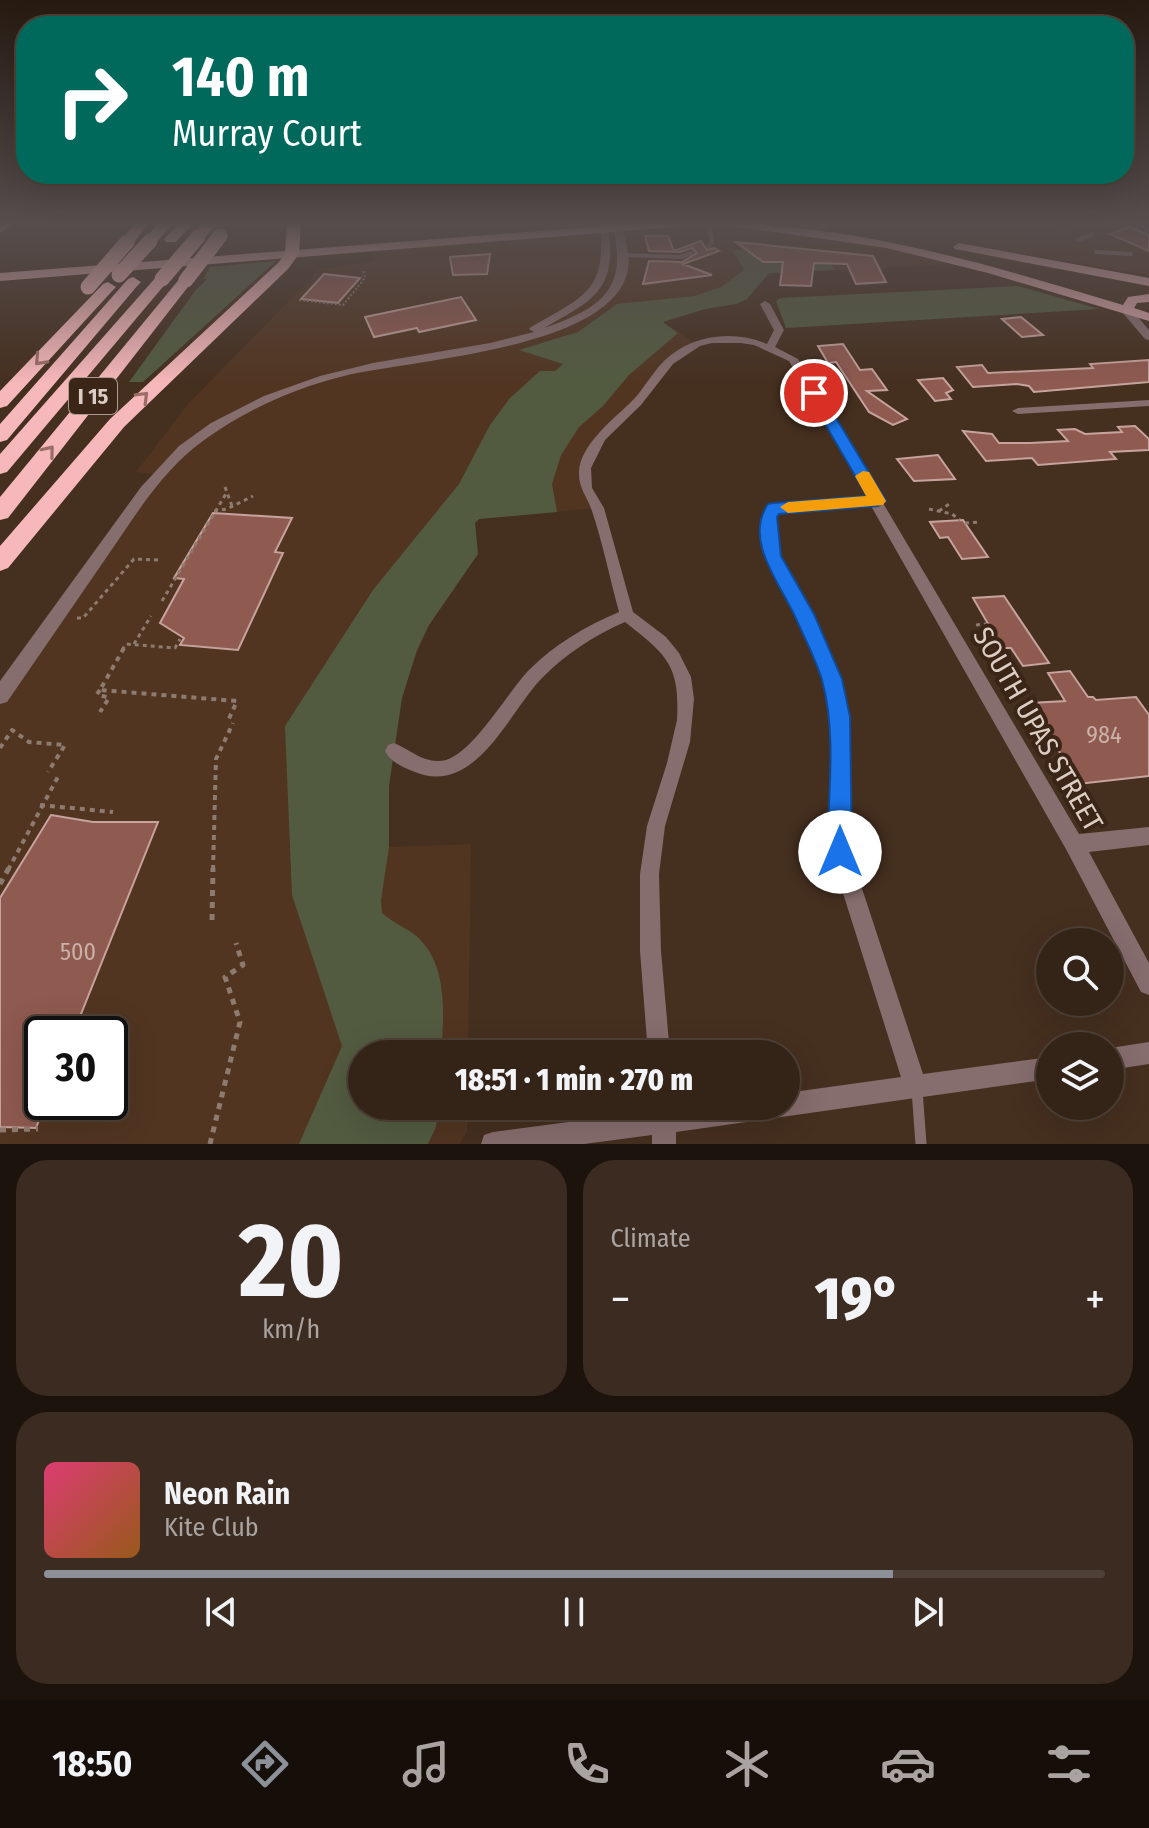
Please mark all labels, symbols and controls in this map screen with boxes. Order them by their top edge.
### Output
text: 140 m [172,44,309,111]
icon: right [40,48,144,152]
text: Murray Court [172,112,362,156]
one-way arrow [35,350,49,365]
pin [780,359,848,427]
icon: arrive [792,371,836,415]
road number: I 15 [69,378,117,414]
one-way arrow [133,392,148,406]
one-way arrow [39,446,54,460]
street label: SOUTH UPAS STREET [966,621,1110,837]
house number: 984 [1086,721,1122,749]
position arrow [798,810,882,894]
map controls [1036,928,1124,1120]
button: search [1036,928,1124,1016]
house number: 500 [60,938,96,966]
speed limit sign: 30 [24,1016,128,1120]
button: layers [1036,1032,1124,1120]
text: 18:51 · 1 min · 270 m [455,1062,693,1098]
text: 20 [239,1199,344,1324]
text: Climate [611,1223,691,1254]
text: 19° [815,1263,901,1335]
text: − [611,1273,630,1326]
text: + [1085,1273,1105,1326]
text: km/h [262,1314,320,1345]
text: Neon Rain [164,1476,290,1512]
text: Kite Club [164,1512,259,1543]
icon: previous [199,1590,243,1634]
icon: pause [552,1590,596,1634]
icon: next [906,1590,950,1634]
icon: directions [237,1736,293,1792]
icon: music [398,1736,454,1792]
icon: phone [559,1736,615,1792]
icon: climate [719,1736,775,1792]
icon: car [880,1736,936,1792]
icon: filters [1041,1736,1097,1792]
text: 18:50 [52,1742,132,1786]

